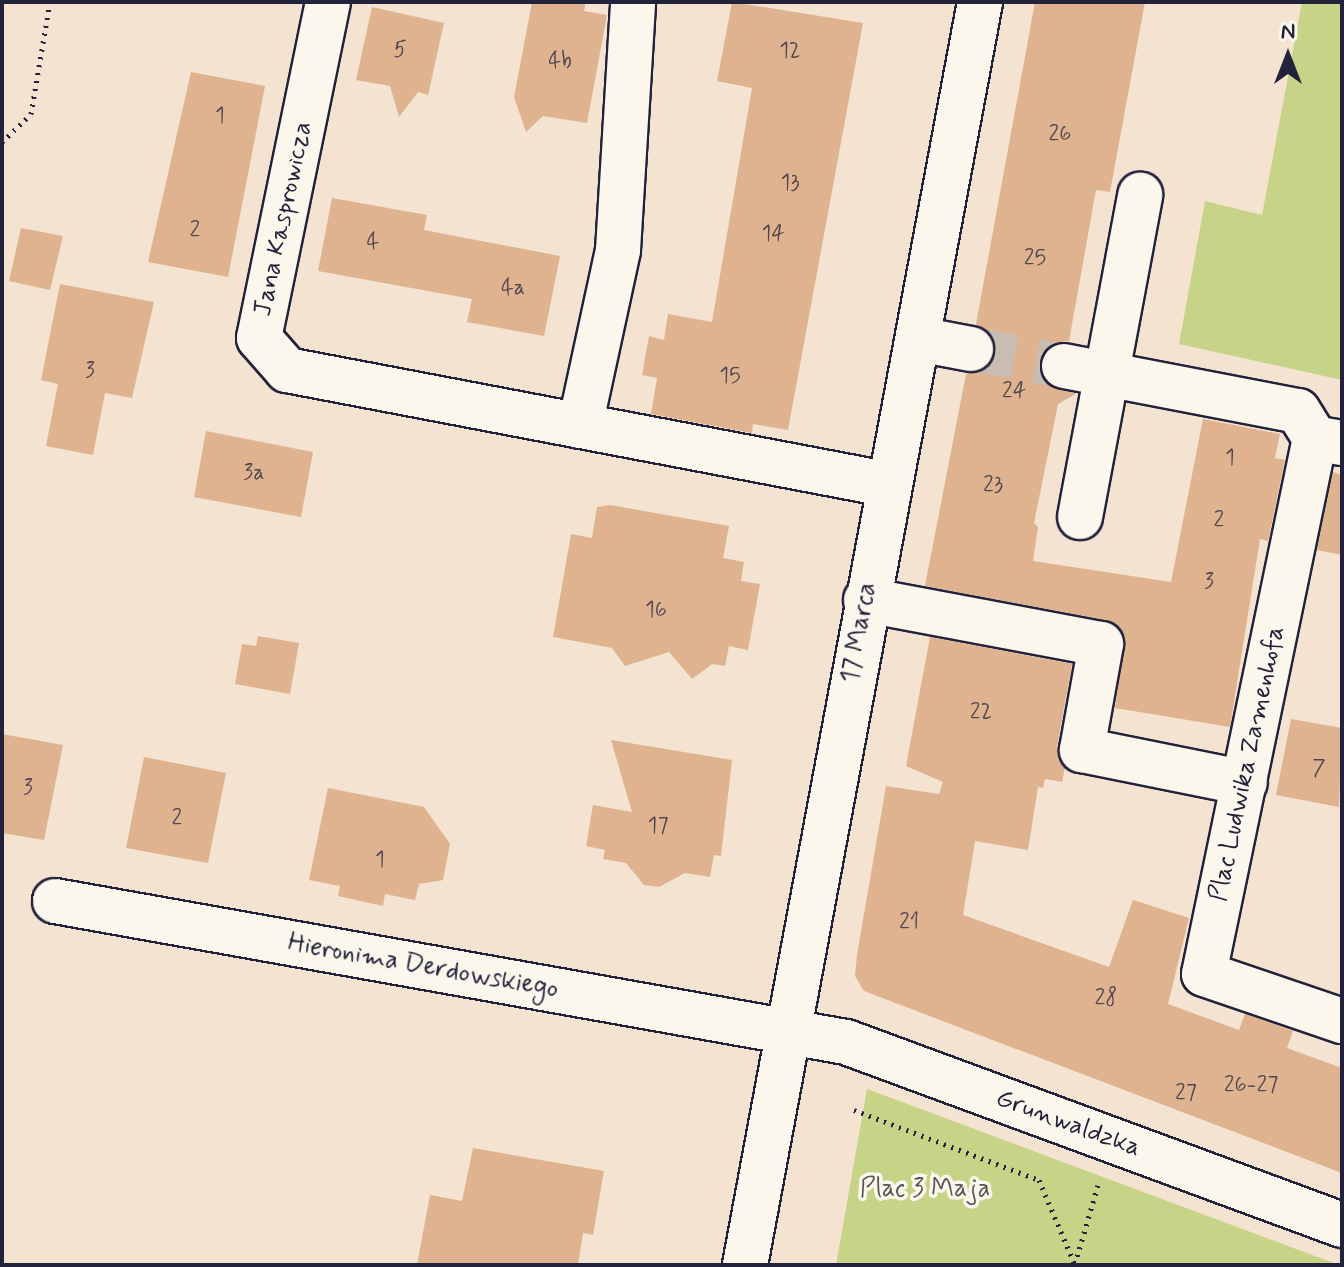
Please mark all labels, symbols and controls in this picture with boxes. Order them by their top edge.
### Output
north arrow [1248,16,1328,96]
text: N [1281,18,1295,46]
house number: 5 [393,38,407,64]
house number: 12 [779,39,801,65]
house number: 4b [548,49,572,75]
house number: 1 [215,104,225,130]
street label: Jana Kasprowicza [248,119,320,319]
house number: 26 [1049,122,1071,148]
house number: 13 [780,171,800,197]
house number: 2 [190,218,200,244]
house number: 14 [761,222,785,248]
house number: 4 [367,230,379,256]
house number: 25 [1024,246,1046,272]
house number: 4a [501,276,525,302]
house number: 3 [85,359,95,385]
house number: 15 [719,364,741,390]
house number: 24 [1002,379,1026,405]
house number: 1 [1225,446,1235,472]
house number: 3a [243,461,265,487]
house number: 23 [983,473,1003,499]
house number: 2 [1214,508,1224,534]
house number: 3 [1204,570,1214,596]
street label: 17 Marca [836,580,884,686]
house number: 16 [645,598,667,624]
street label: Plac Ludwika Zamenhofa [1202,618,1294,910]
house number: 22 [970,700,992,726]
house number: 7 [1312,757,1326,783]
house number: 3 [23,776,33,802]
house number: 2 [172,806,182,832]
house number: 17 [648,814,668,840]
house number: 1 [375,848,385,874]
house number: 21 [899,910,919,936]
street label: Hieronima Derdowskiego [289,929,557,1005]
house number: 28 [1095,986,1117,1012]
house number: 26-27 [1224,1073,1278,1099]
house number: 27 [1175,1081,1197,1107]
street label: Grunwaldzka [991,1083,1145,1165]
park label: Plac 3 Maja [860,1174,990,1206]

